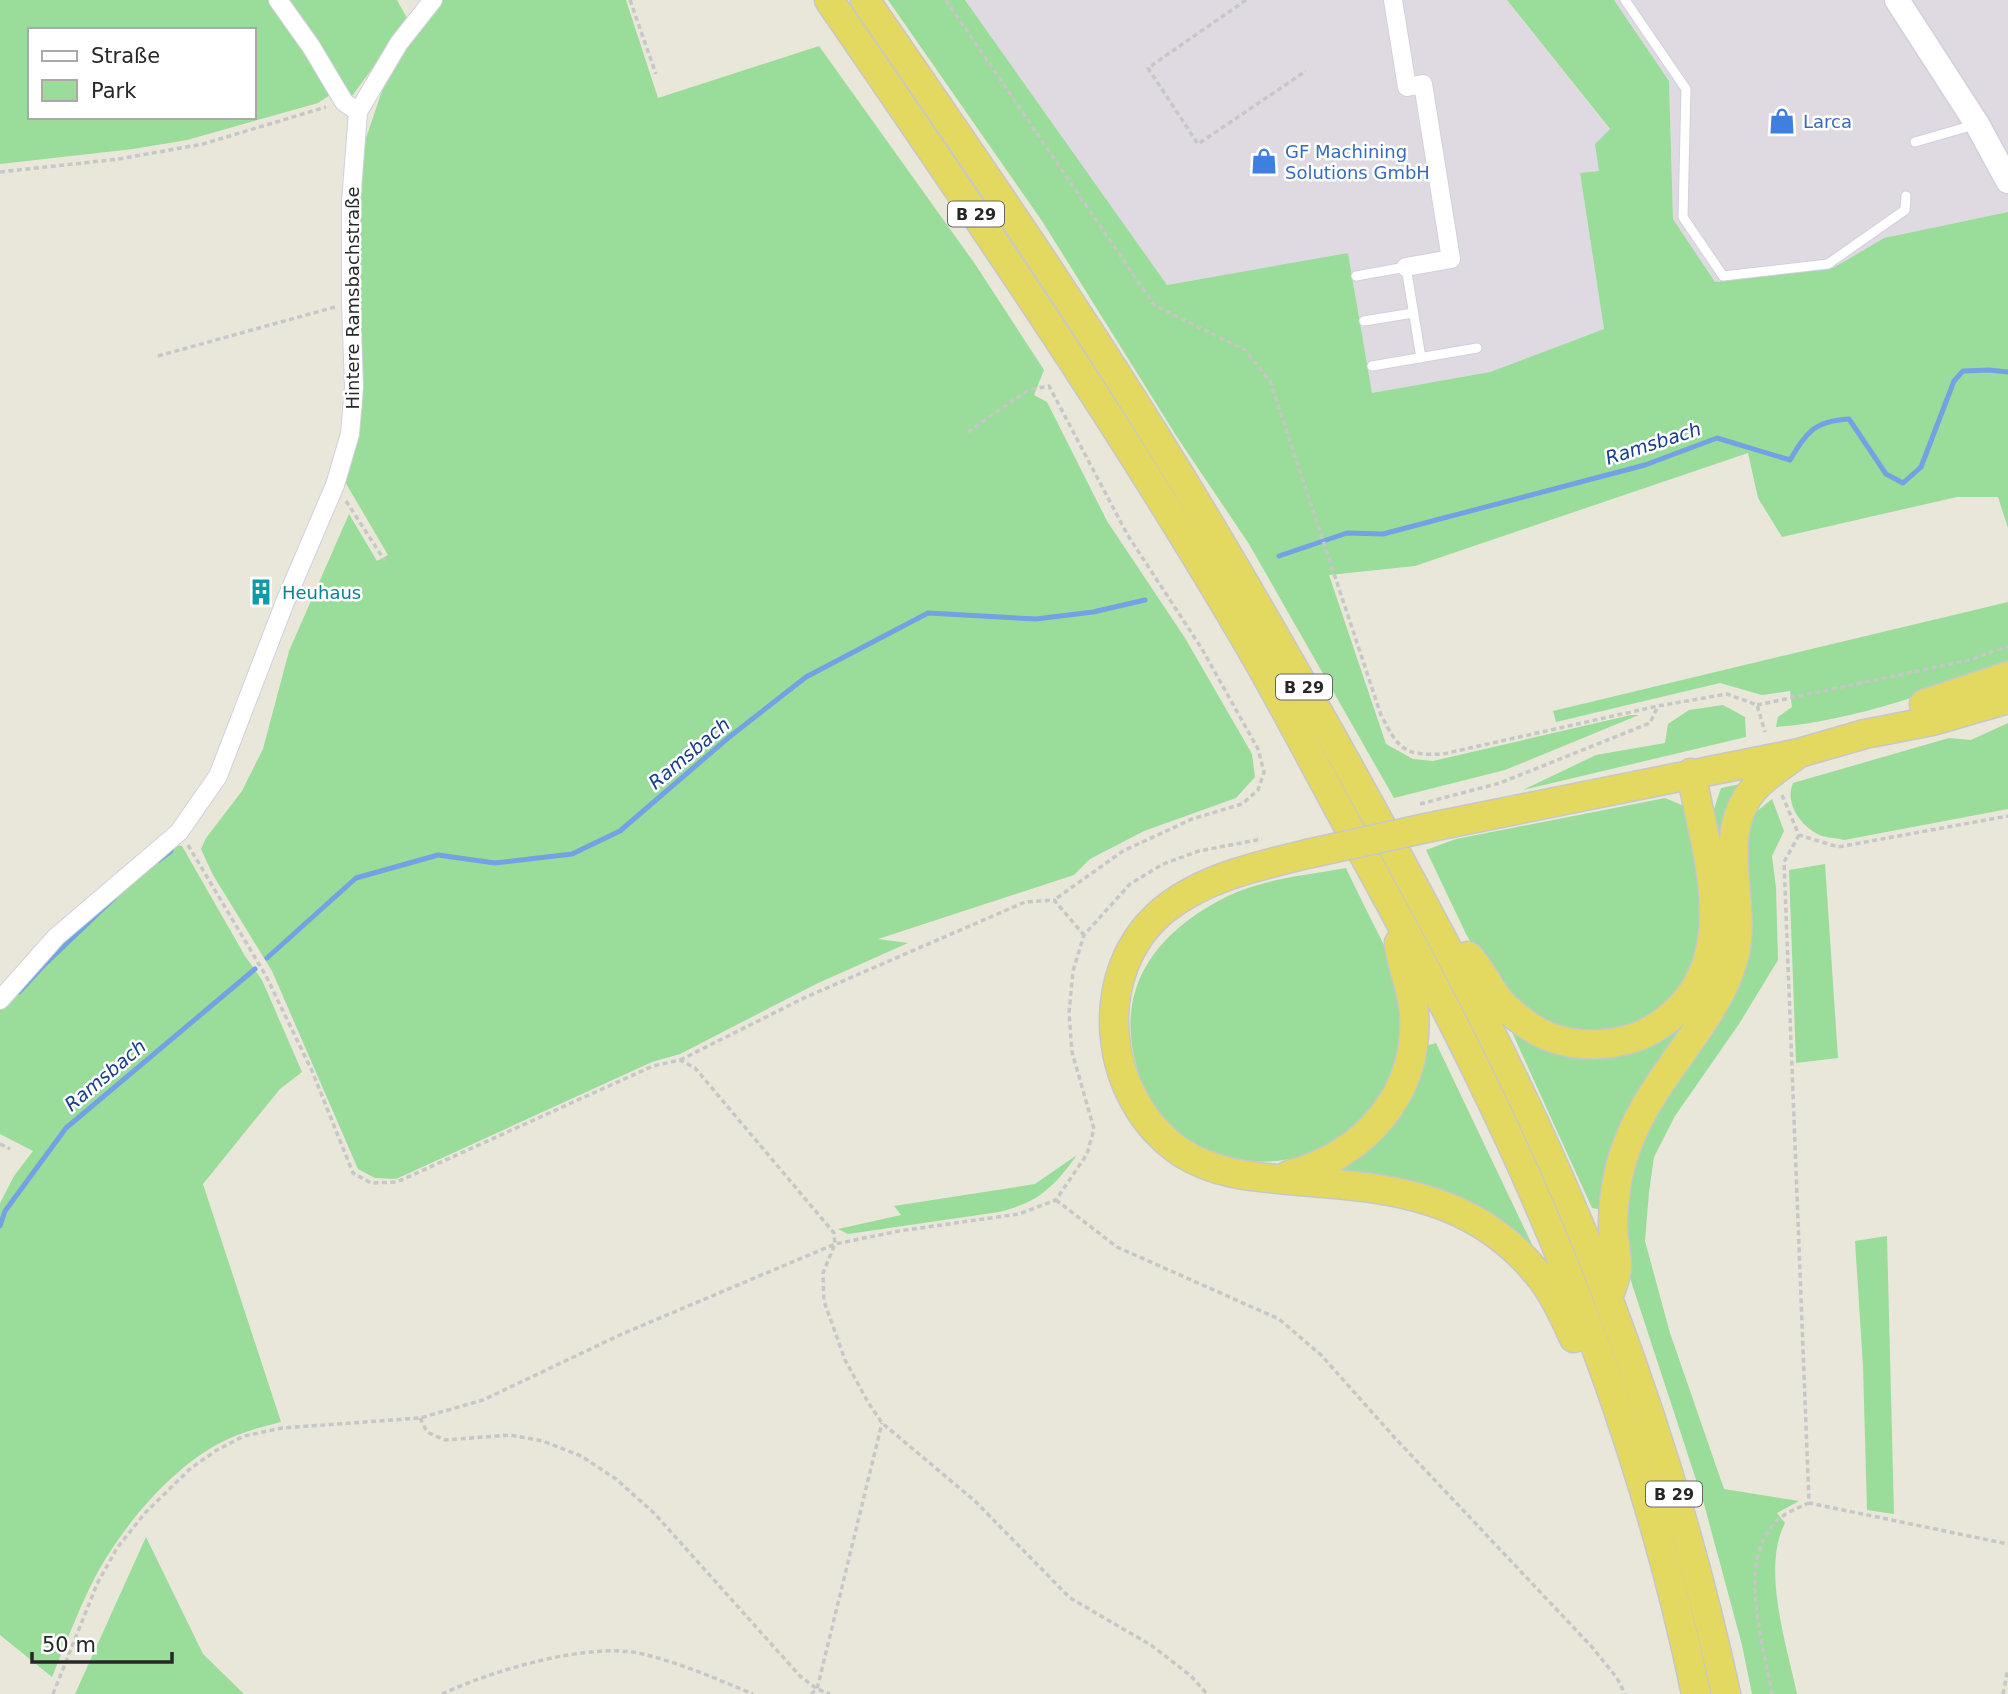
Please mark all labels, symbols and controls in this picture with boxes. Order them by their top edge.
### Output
legend [28,28,256,119]
text: Straße [91,44,160,68]
text: Park [91,79,137,103]
shop icon: Larca [1767,106,1797,136]
place label: Larca [1803,111,1852,132]
place label: GF Machining Solutions GmbH [1285,141,1430,183]
shop icon: GF Machining Solutions GmbH [1249,146,1279,176]
street label: Hintere Ramsbachstraße [342,187,363,409]
road number: B 29 [948,202,1004,227]
water label: Ramsbach [1602,417,1704,469]
building icon: Heuhaus [246,577,276,607]
place label: Heuhaus [282,582,361,603]
road number: B 29 [1276,674,1332,700]
water label: Ramsbach [644,713,734,793]
water label: Ramsbach [60,1035,150,1115]
road number: B 29 [1646,1482,1702,1506]
scale bar [32,1620,172,1664]
text: 50 m [42,1633,96,1657]

